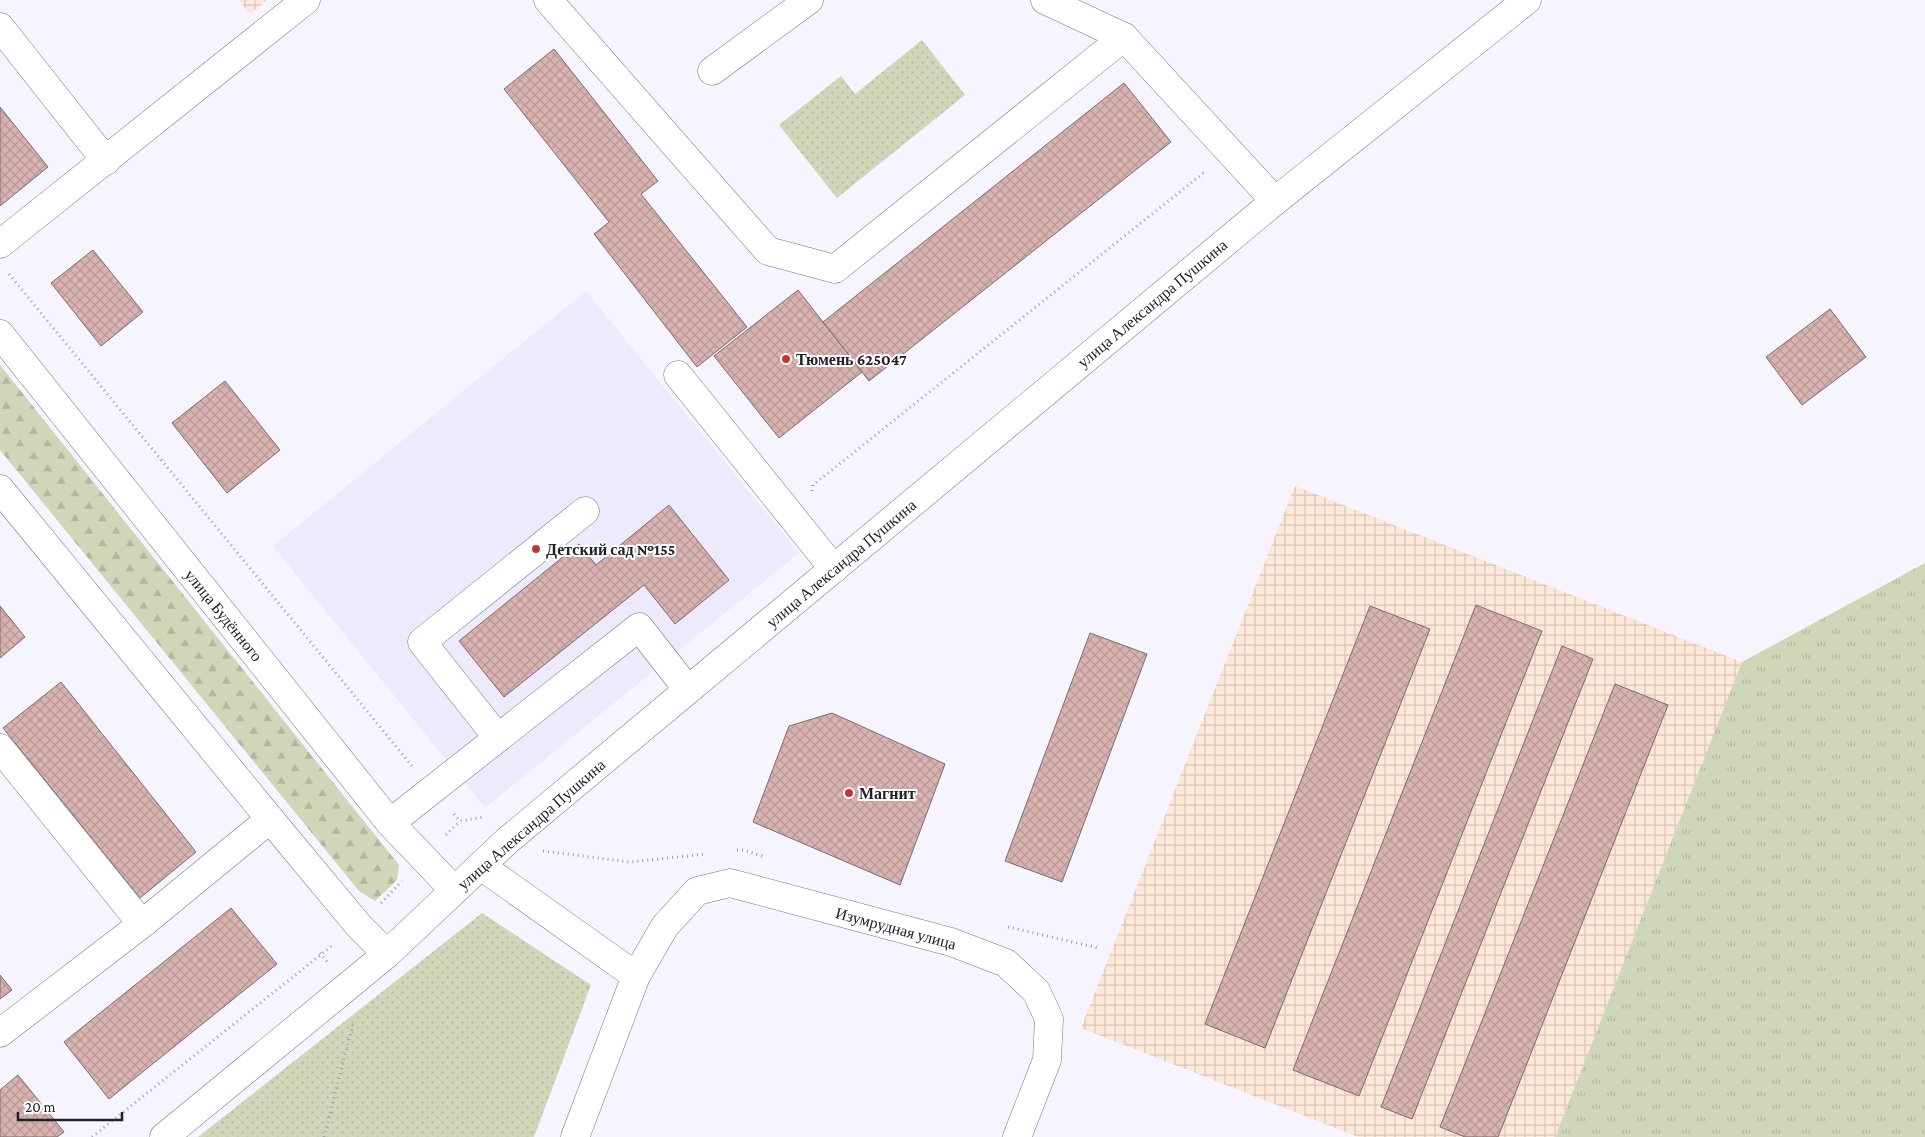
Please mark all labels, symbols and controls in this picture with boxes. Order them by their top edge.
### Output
street label: улица Александра Пушкина [1074,236,1231,372]
place label: Тюмень 625047 [796,351,907,368]
marker: Тюмень 625047 [780,353,792,365]
street label: улица Александра Пушкина [763,496,920,632]
place label: Детский сад №155 [546,541,676,559]
marker: Детский сад №155 [530,543,542,555]
street label: улица Будённого [181,566,266,665]
street label: улица Александра Пушкина [454,756,609,894]
place label: Магнит [859,785,916,802]
marker: Магнит [843,787,855,799]
street label: Изумрудная улица [834,904,958,954]
scale bar [18,1090,121,1122]
text: 20 m [25,1099,56,1115]

